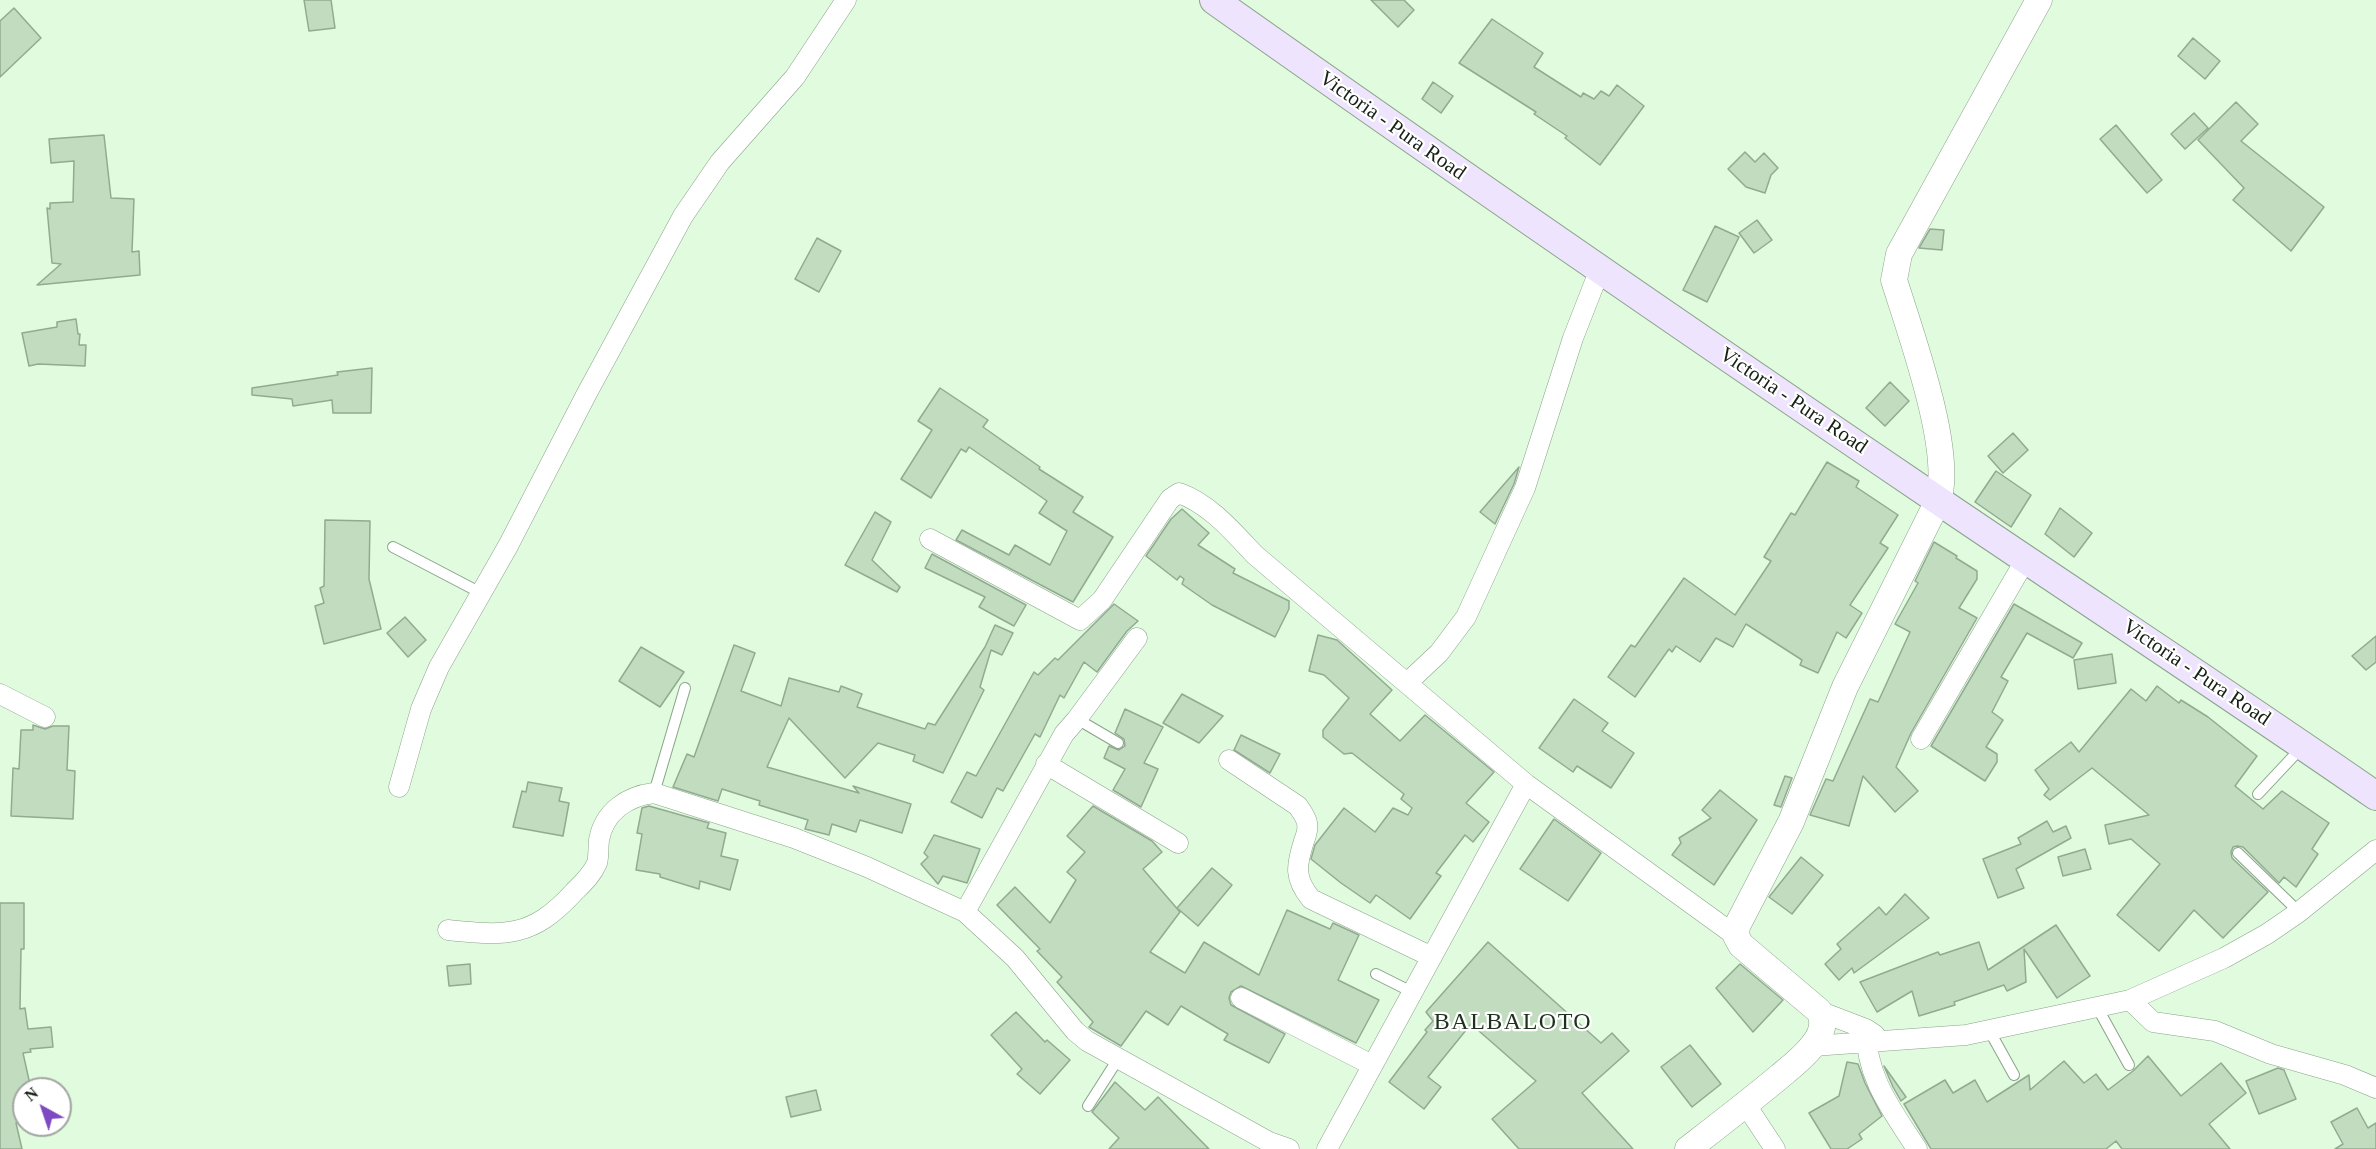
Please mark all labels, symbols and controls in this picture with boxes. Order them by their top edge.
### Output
street label: Victoria - Pura Road [1314,66,1470,186]
street label: Victoria - Pura Road [1714,342,1872,460]
street label: Victoria - Pura Road [2117,614,2275,732]
district label: BALBALOTO [1434,1009,1592,1037]
north arrow [12,1077,72,1137]
text: N [22,1084,41,1105]

